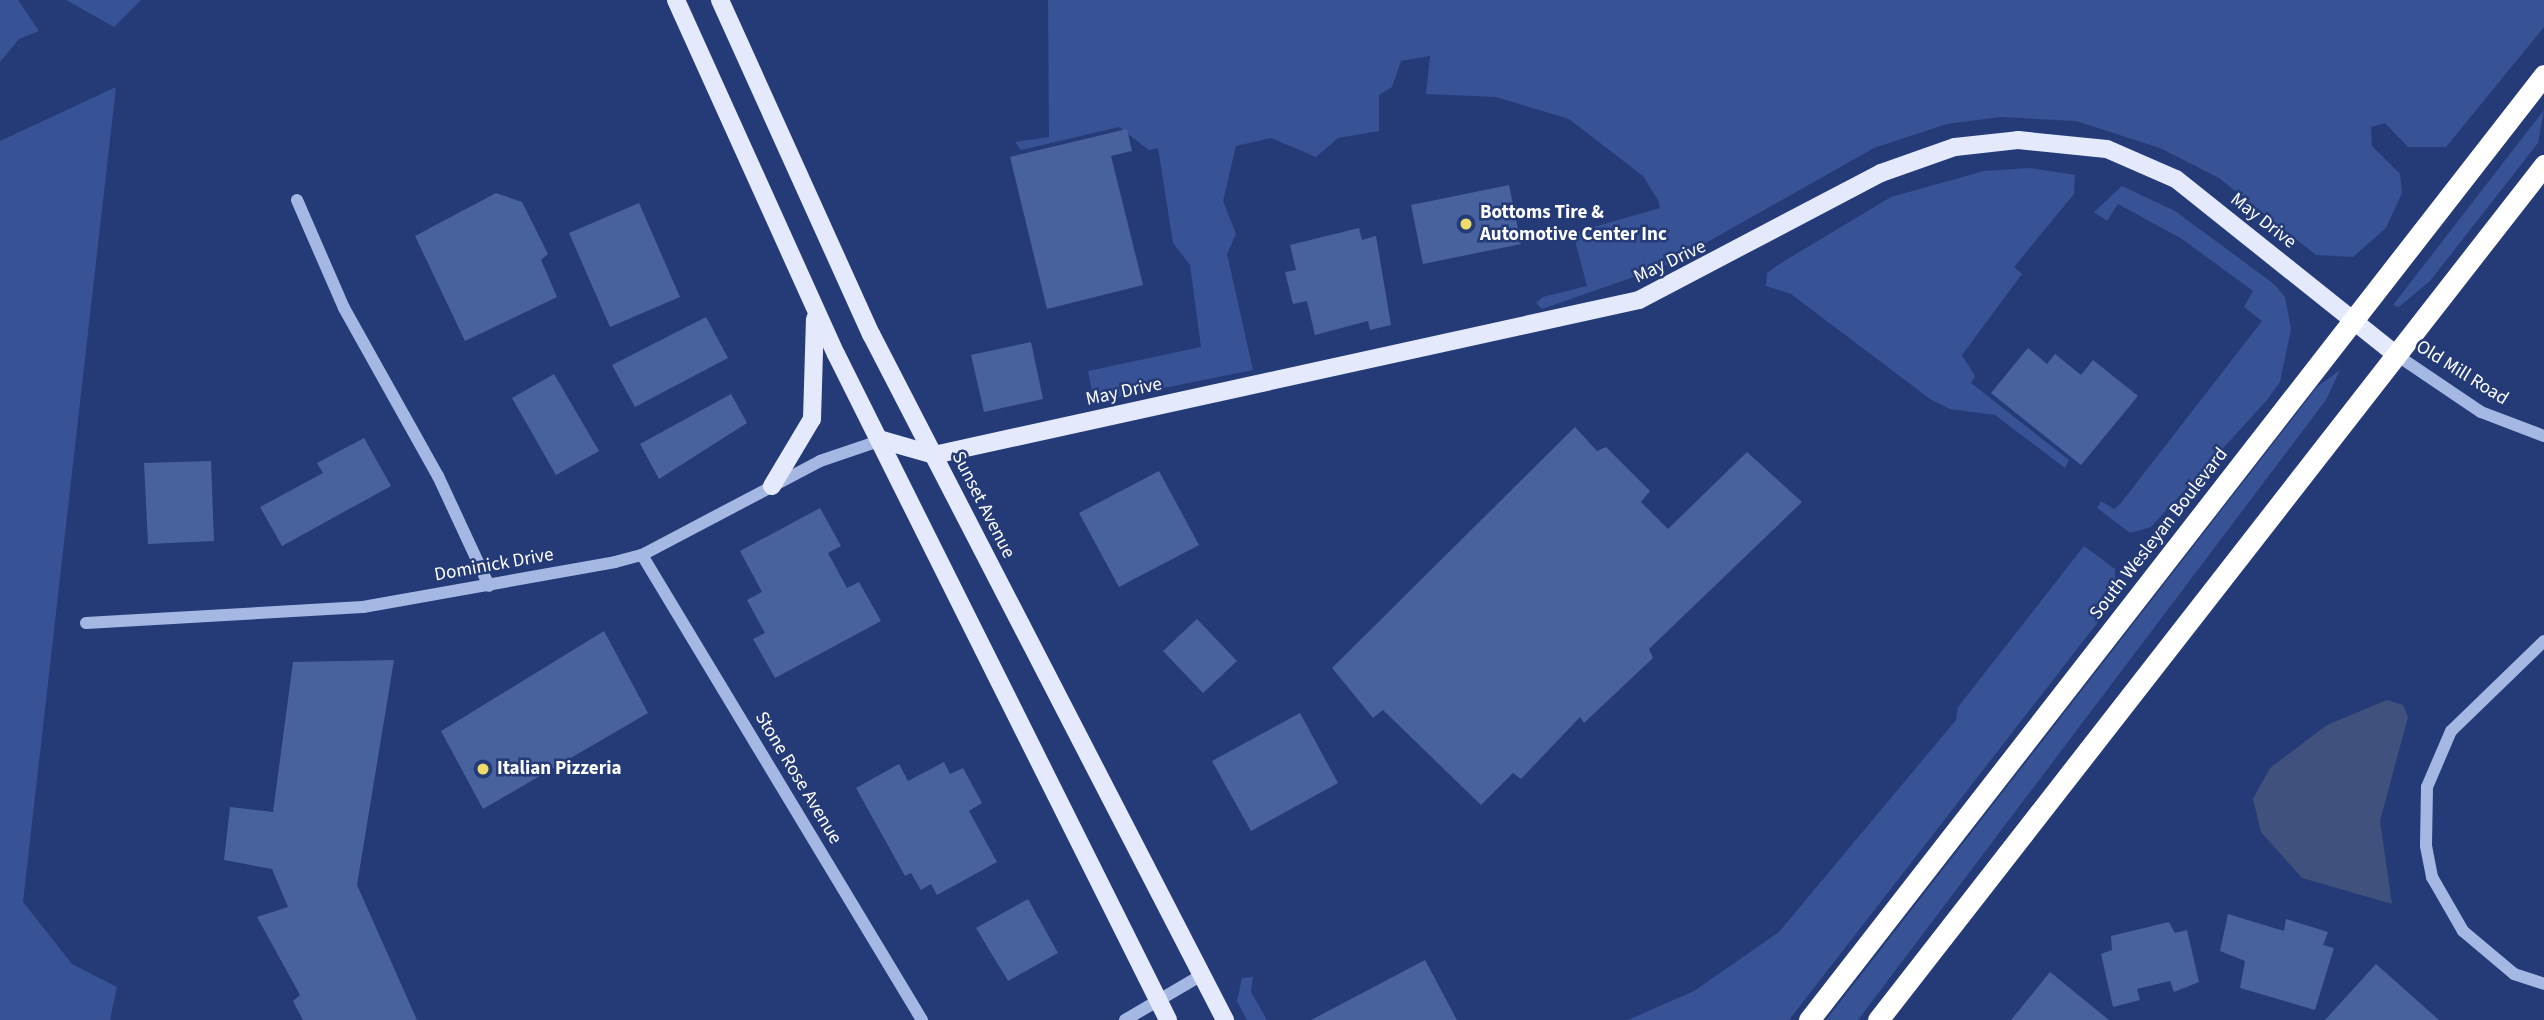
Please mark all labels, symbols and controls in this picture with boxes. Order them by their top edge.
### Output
street label: May Drive [2226,188,2300,254]
place label: Bottoms Tire & Automotive Center Inc [1480,202,1667,246]
marker: Bottoms Tire & Automotive Center Inc [1458,216,1474,232]
street label: May Drive [1630,235,1710,289]
street label: Old Mill Road [2412,336,2512,410]
street label: May Drive [1084,373,1164,411]
street label: South Wesleyan Boulevard [2085,444,2233,624]
street label: Sunset Avenue [946,448,1020,562]
street label: Dominick Drive [433,543,555,587]
street label: Stone Rose Avenue [749,708,847,848]
place label: Italian Pizzeria [497,758,622,780]
marker: Italian Pizzeria [475,761,491,777]

